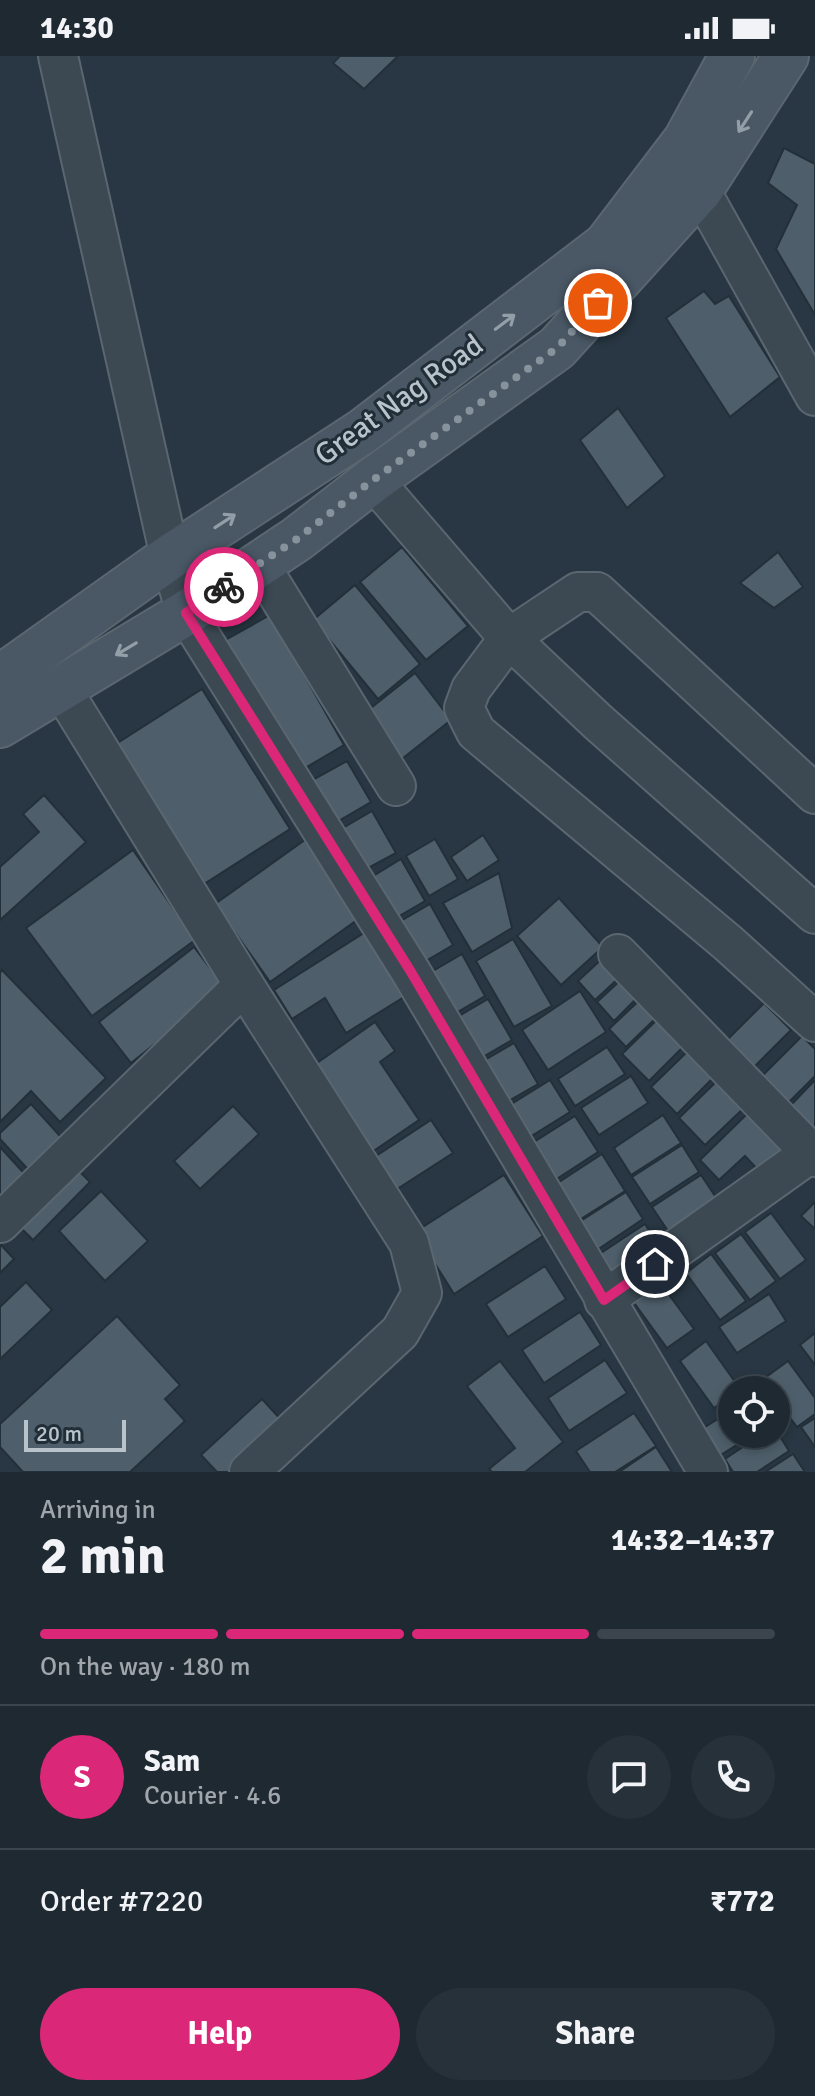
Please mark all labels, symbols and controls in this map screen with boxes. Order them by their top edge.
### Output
text: 14:30 [40,10,114,47]
one-way arrow [736,110,753,132]
pin [564,269,632,337]
icon: bag [576,281,620,325]
one-way arrow [494,313,515,331]
street label: Great Nag Road [308,327,490,473]
one-way arrow [213,513,236,529]
courier [184,547,264,627]
icon: bike [202,565,246,609]
one-way arrow [115,641,138,657]
pin [621,1230,689,1298]
icon: home [633,1242,677,1286]
map controls [718,1376,790,1448]
button: locate [718,1376,790,1448]
scale bar [24,1416,126,1452]
text: 20 m [36,1420,82,1447]
text: Arriving in [40,1494,156,1526]
text: 14:32–14:37 [611,1522,775,1559]
text: 2 min [40,1524,166,1588]
text: On the way · 180 m [40,1651,250,1683]
button: chat [587,1735,671,1819]
button: phone [691,1735,775,1819]
text: Sam [144,1743,200,1780]
text: S [74,1759,90,1796]
text: Courier · 4.6 [144,1780,281,1812]
text: Order #7220 [40,1883,203,1920]
text: ₹772 [710,1883,775,1920]
button: Help [40,1988,400,2080]
button: Share [416,1988,775,2080]

